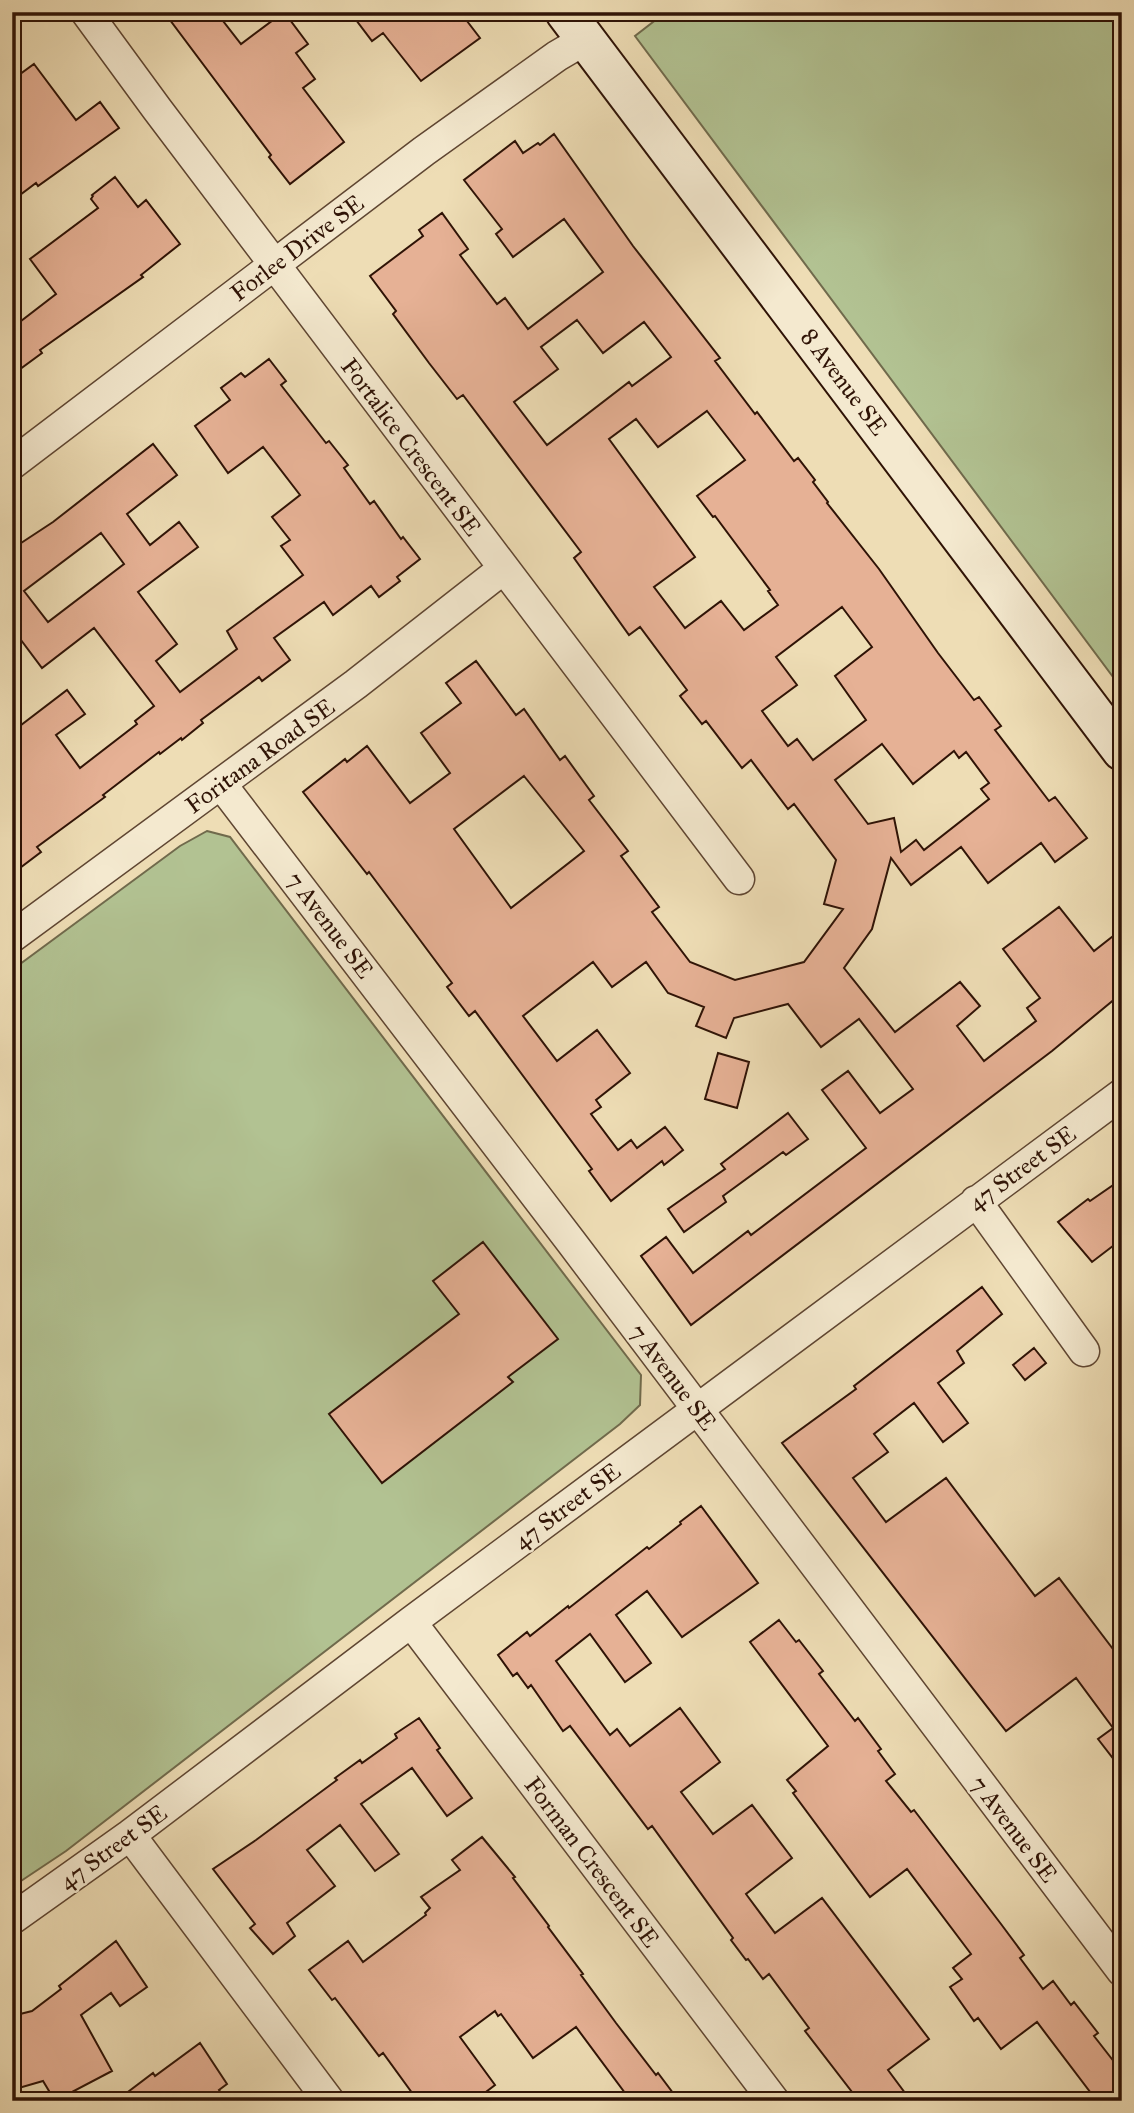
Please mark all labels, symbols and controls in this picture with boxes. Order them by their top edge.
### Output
street label: Forlee Drive SE [224,188,370,308]
street label: 8 Avenue SE [794,323,894,441]
street label: Fortalice Crescent SE [334,352,488,542]
street label: Foritana Road SE [180,692,340,820]
street label: 7 Avenue SE [280,866,380,984]
street label: 47 Street SE [962,1119,1082,1217]
street label: 7 Avenue SE [623,1318,723,1436]
street label: 47 Street SE [508,1456,626,1556]
street label: 7 Avenue SE [964,1770,1064,1888]
street label: Forman Crescent SE [518,1771,666,1953]
street label: 47 Street SE [53,1798,173,1896]

